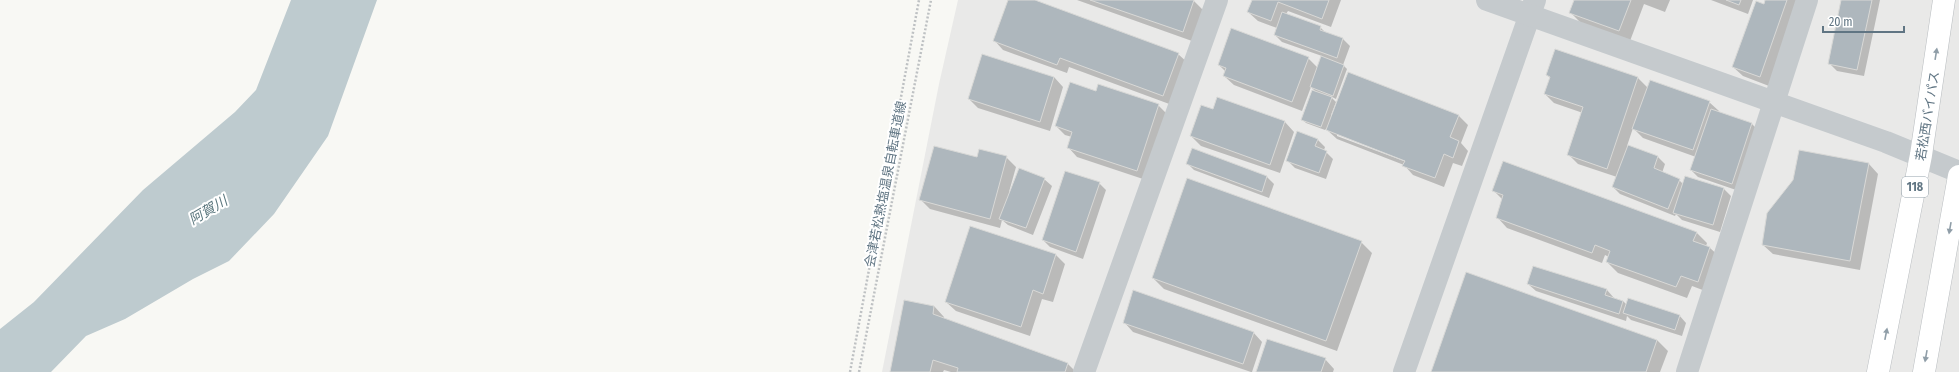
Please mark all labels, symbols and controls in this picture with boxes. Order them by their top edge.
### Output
scale bar [1823,8,1904,34]
text: 20 m [1829,15,1853,29]
one-way arrow [1933,48,1939,60]
street label: 若松西バイパス [1913,70,1942,162]
street label: 会津若松熱塩温泉自転車道線 [862,100,909,268]
road number: 118 [1902,177,1928,197]
water label: 阿賀川 [186,191,232,229]
one-way arrow [1946,222,1952,234]
one-way arrow [1883,328,1889,340]
one-way arrow [1923,350,1929,362]

